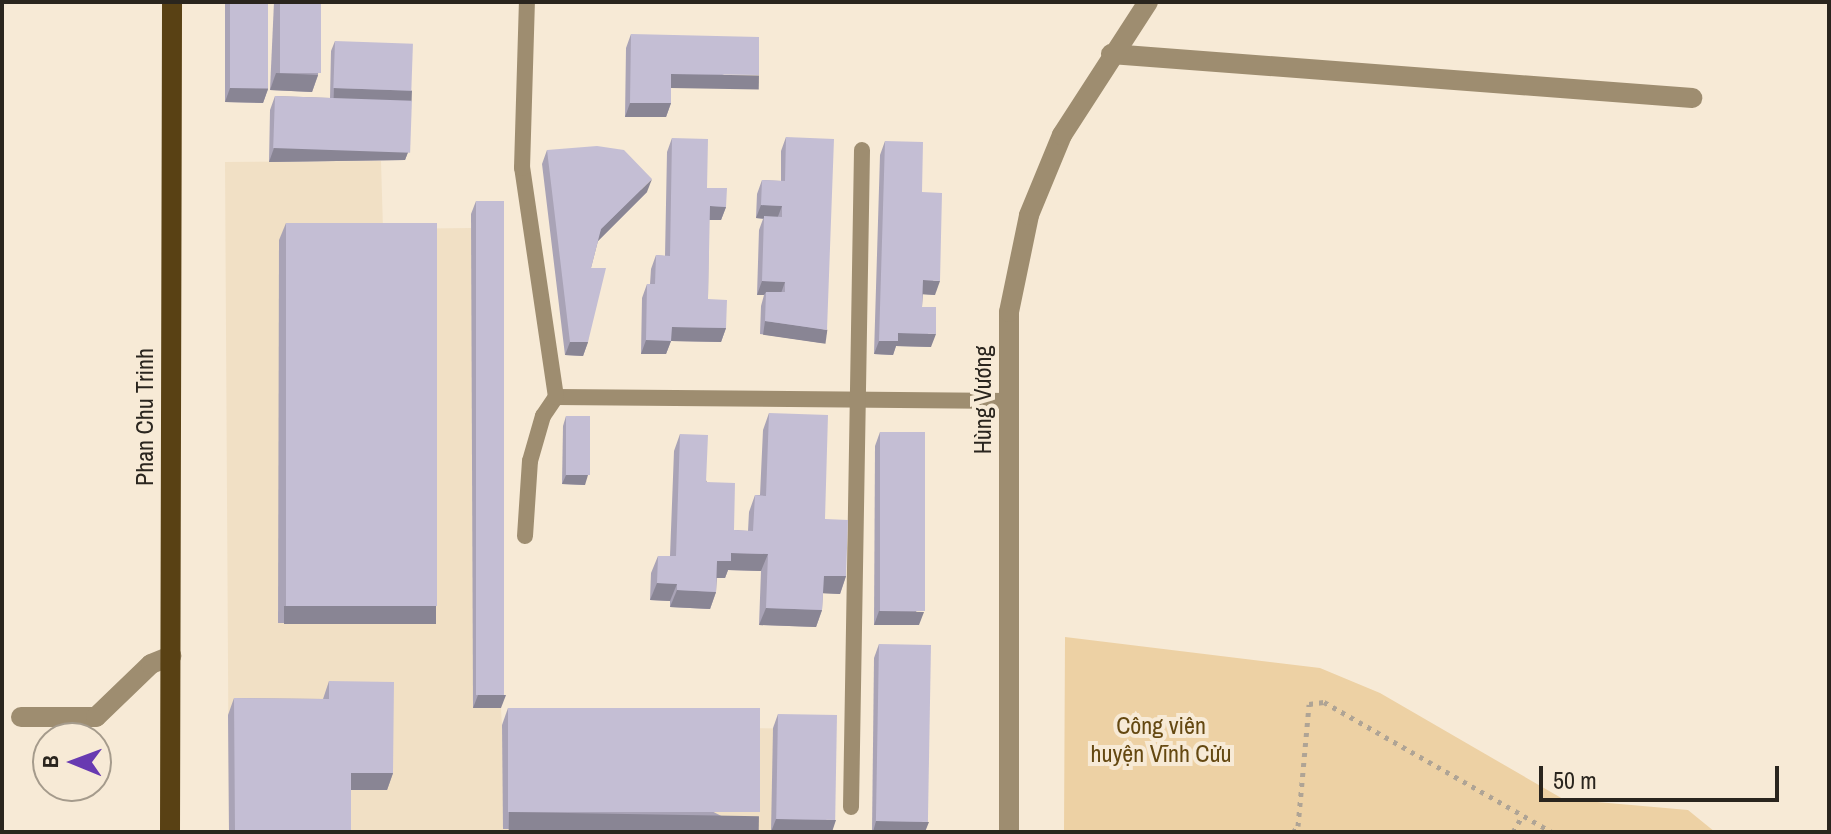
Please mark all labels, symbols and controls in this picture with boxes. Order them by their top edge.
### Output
street label: Hùng Vương [969,346,997,454]
street label: Phan Chu Trinh [131,348,159,486]
park label: Công viên huyện Vĩnh Cửu [1091,712,1231,768]
north arrow [32,722,112,802]
scale bar [1543,750,1783,800]
text: B [35,755,65,768]
text: 50 m [1553,764,1597,796]

